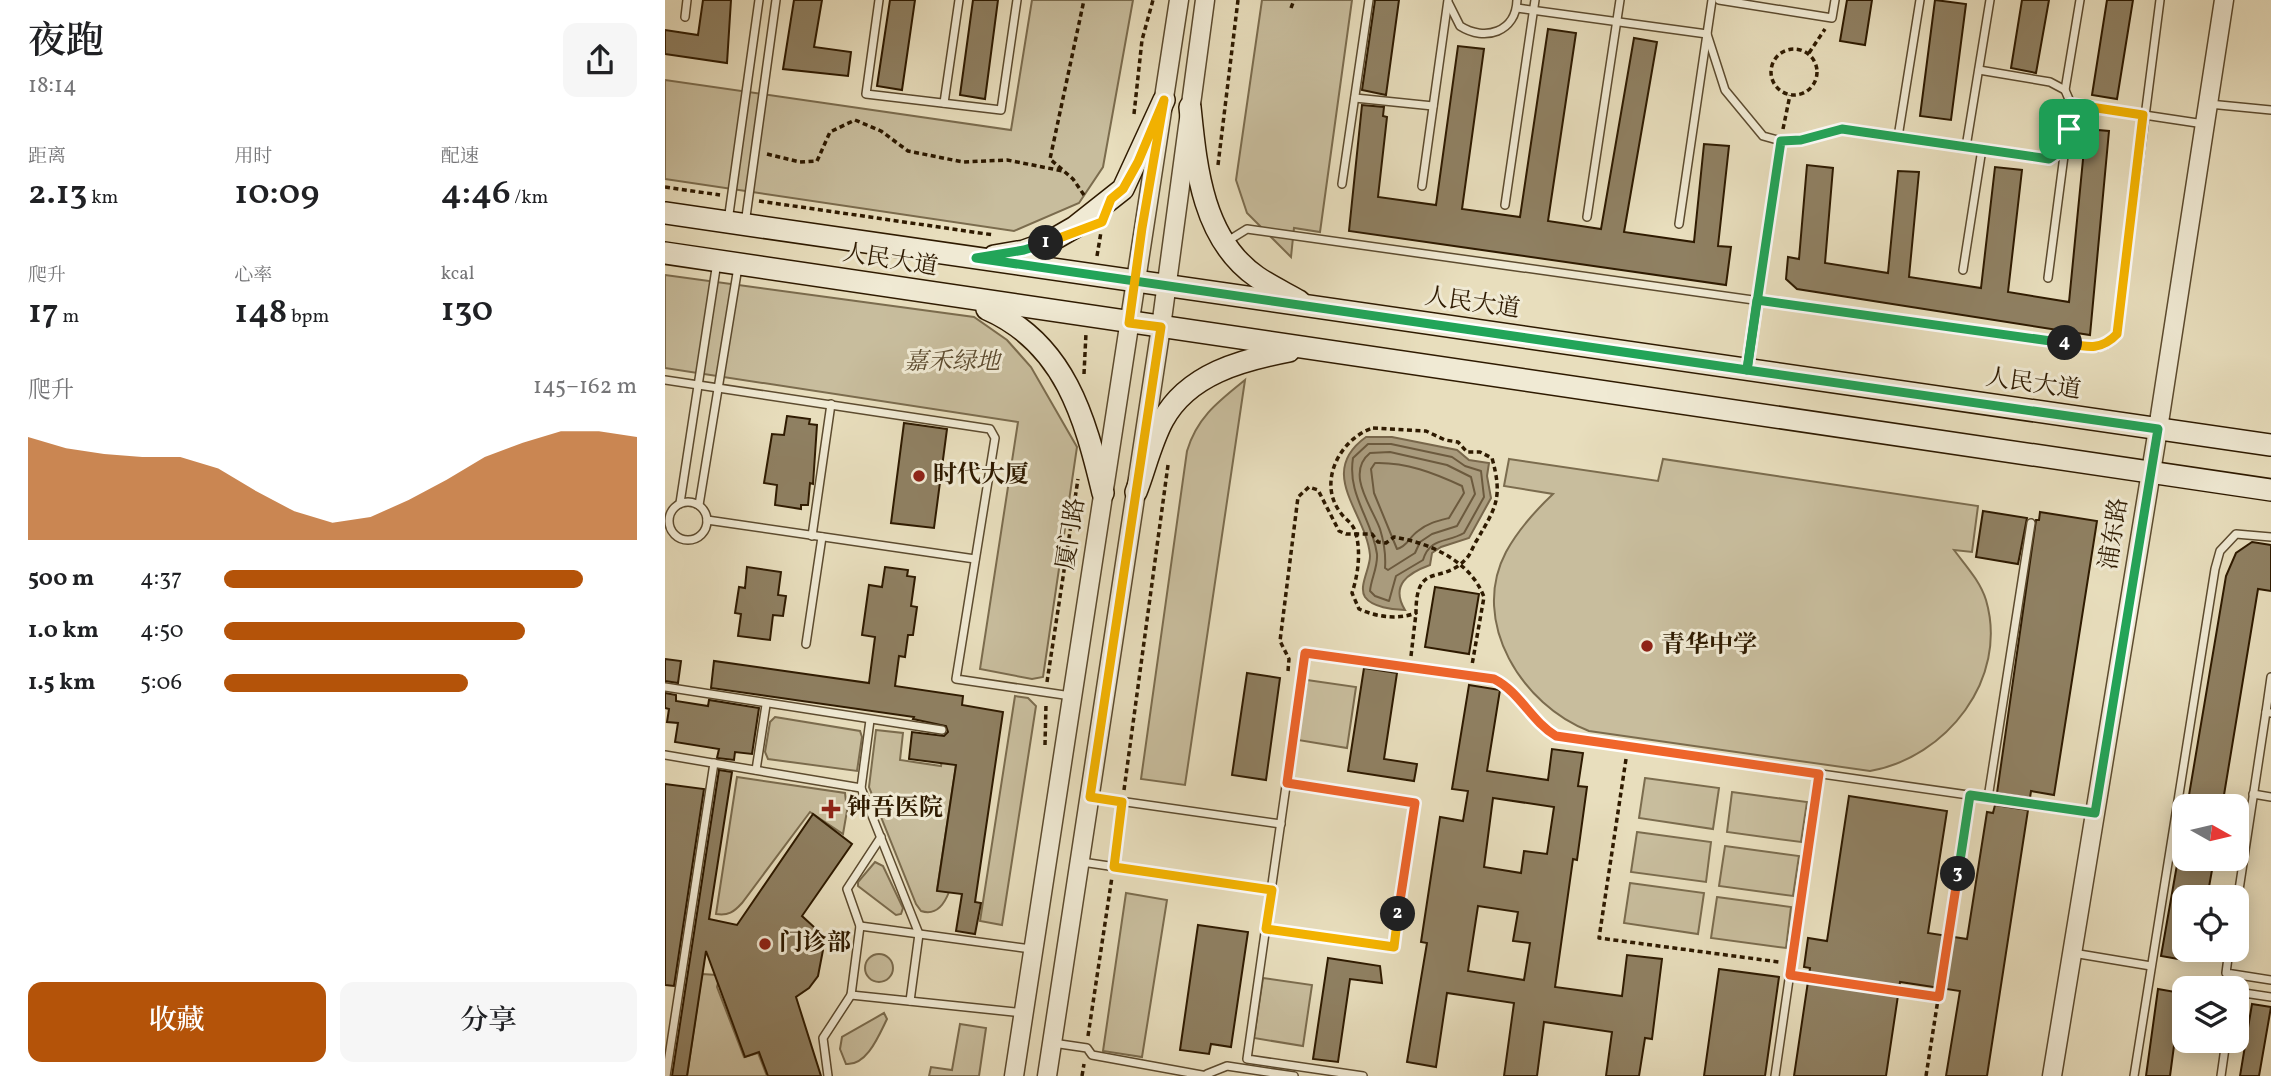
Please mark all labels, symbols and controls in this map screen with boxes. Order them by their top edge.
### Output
text: 夜跑 [28,17,104,70]
button: share [563,23,637,97]
text: 18:14 [28,70,77,102]
pin [2039,99,2099,159]
icon: arrive [2050,110,2088,148]
text: 距离 [28,144,66,170]
text: 用时 [234,144,272,170]
text: 配速 [441,144,479,170]
text: 2.13 [28,170,87,218]
text: 10:09 [234,170,319,218]
text: 4:46 [441,170,511,218]
text: km [87,185,118,211]
text: /km [511,185,548,211]
pin: 1 [1029,226,1063,260]
text: 1 [1042,229,1049,255]
street label: 人民大道 [840,237,940,285]
text: kcal [441,261,474,287]
text: 爬升 [28,263,66,289]
text: 心率 [234,263,272,289]
street label: 人民大道 [1422,280,1522,328]
text: 130 [441,287,493,335]
text: 17 [28,289,59,337]
text: 148 [234,289,287,337]
text: m [59,304,79,330]
text: bpm [287,304,329,330]
pin: 4 [2047,326,2083,360]
text: 4 [2059,329,2070,355]
park label: 嘉禾绿地 [904,346,1003,380]
street label: 人民大道 [1983,361,2083,409]
text: 145–162 m [533,371,637,403]
text: 爬升 [28,375,74,407]
place label: 时代大厦 [933,459,1029,493]
marker: 时代大厦 [911,468,927,484]
street label: 厦门路 [1050,496,1094,572]
street label: 浦东路 [2093,496,2137,572]
text: 500 m [28,563,94,595]
text: 4:37 [140,563,182,595]
text: 1.0 km [28,615,99,647]
text: 4:50 [140,615,184,647]
place label: 青华中学 [1661,629,1757,663]
marker: 青华中学 [1639,638,1655,654]
text: 1.5 km [28,667,95,699]
text: 5:06 [140,667,182,699]
place label: 钟吾医院 [847,792,943,826]
north arrow [2172,794,2249,872]
map controls [2172,794,2249,1053]
marker: 钟吾医院 [821,799,841,819]
pin: 3 [1941,856,1975,892]
text: 3 [1953,860,1962,886]
button: locate [2172,885,2249,962]
pin: 2 [1381,897,1415,932]
text: 2 [1393,900,1402,926]
place label: 门诊部 [779,927,851,961]
marker: 门诊部 [757,936,773,952]
button: layers [2172,976,2249,1053]
button: 收藏 [28,982,326,1062]
button: 分享 [340,982,637,1062]

